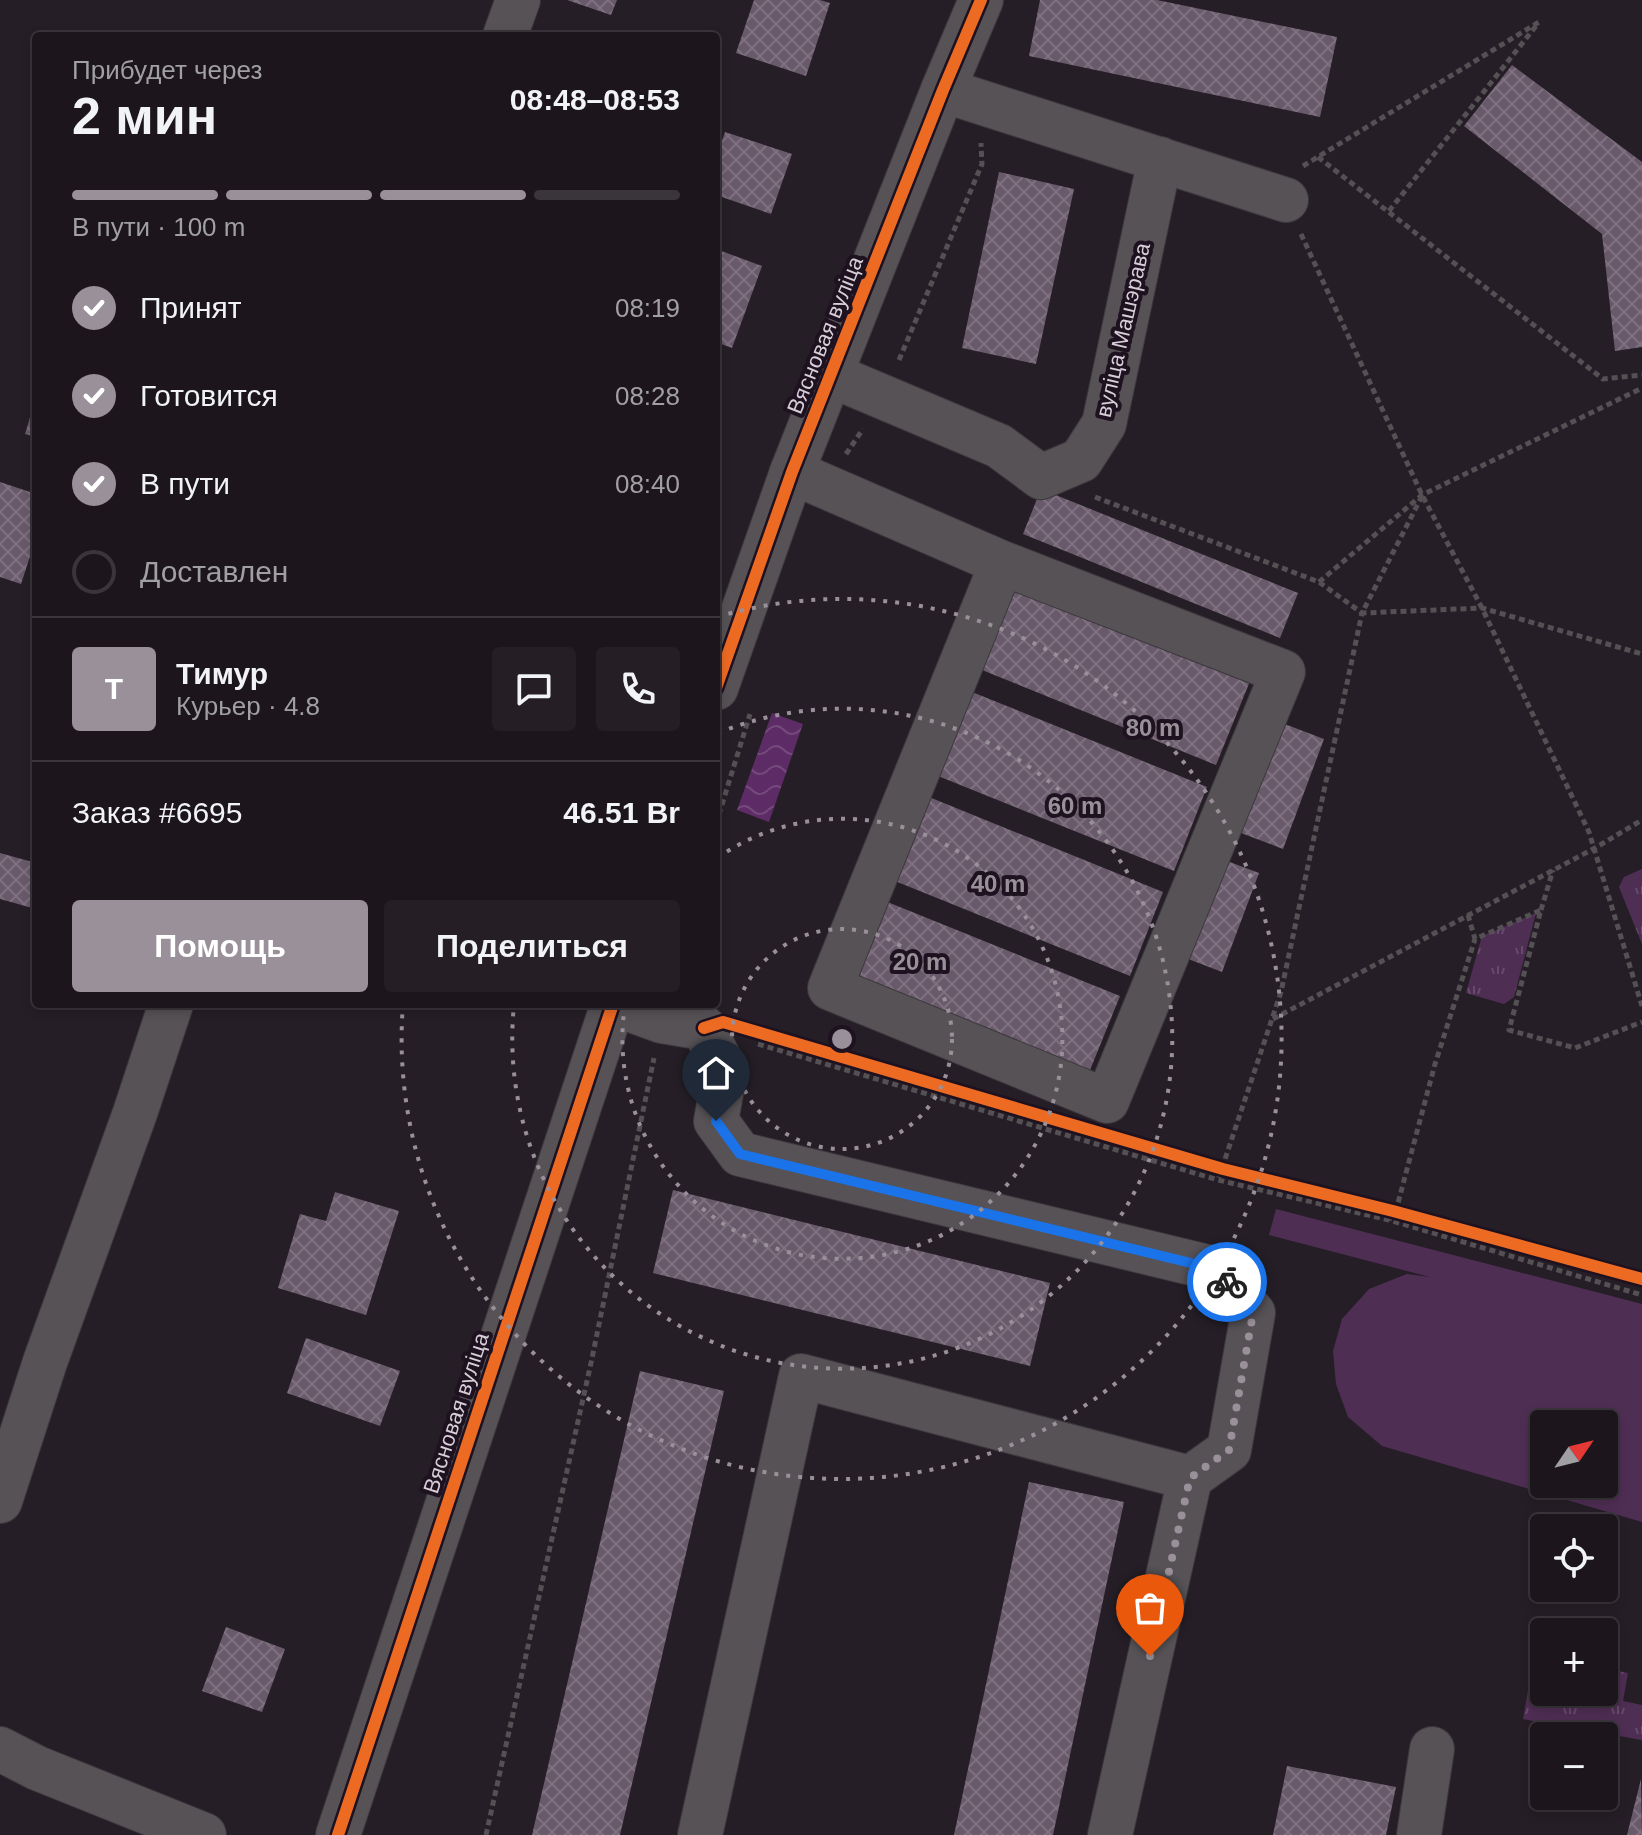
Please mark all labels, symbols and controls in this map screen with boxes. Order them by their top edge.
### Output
text: Прибудет через [72,55,262,85]
text: 08:48–08:53 [510,83,680,116]
text: 2 мин [72,87,217,145]
text: В пути · 100 m [72,212,245,242]
street label: вуліца Машэрава [1091,240,1155,420]
street label: Вясновая вуліца [782,252,868,417]
icon: check [72,286,116,330]
text: Принят [140,291,242,324]
text: 08:19 [615,293,680,323]
icon: check [72,374,116,418]
text: Готовится [140,379,278,412]
text: 08:28 [615,381,680,411]
icon: check [72,462,116,506]
text: В пути [140,467,230,500]
text: 08:40 [615,469,680,499]
text: Доставлен [140,555,288,588]
button: chat [492,647,576,731]
button: phone [596,647,680,731]
text: Тимур [176,657,268,690]
text: Т [105,672,123,705]
text: Курьер · 4.8 [176,691,320,721]
text: 80 m [1126,714,1180,741]
text: 60 m [1048,792,1102,819]
text: Заказ #6695 [72,796,242,829]
text: 46.51 Br [563,796,680,829]
text: 40 m [971,870,1025,897]
button: Помощь [72,900,368,992]
button: Поделиться [384,900,680,992]
text: 20 m [893,948,947,975]
centre of rings [828,1025,856,1053]
pin [682,1039,750,1121]
icon: home [694,1051,738,1095]
courier [1187,1242,1267,1322]
icon: bike [1205,1260,1249,1304]
street label: Вясновая вуліца [418,1329,494,1497]
north arrow [1530,1410,1618,1498]
map controls [1530,1410,1618,1810]
button: locate [1530,1514,1618,1602]
pin [1116,1574,1184,1656]
icon: bag [1128,1586,1172,1630]
button: + [1530,1618,1618,1706]
button: − [1530,1722,1618,1810]

